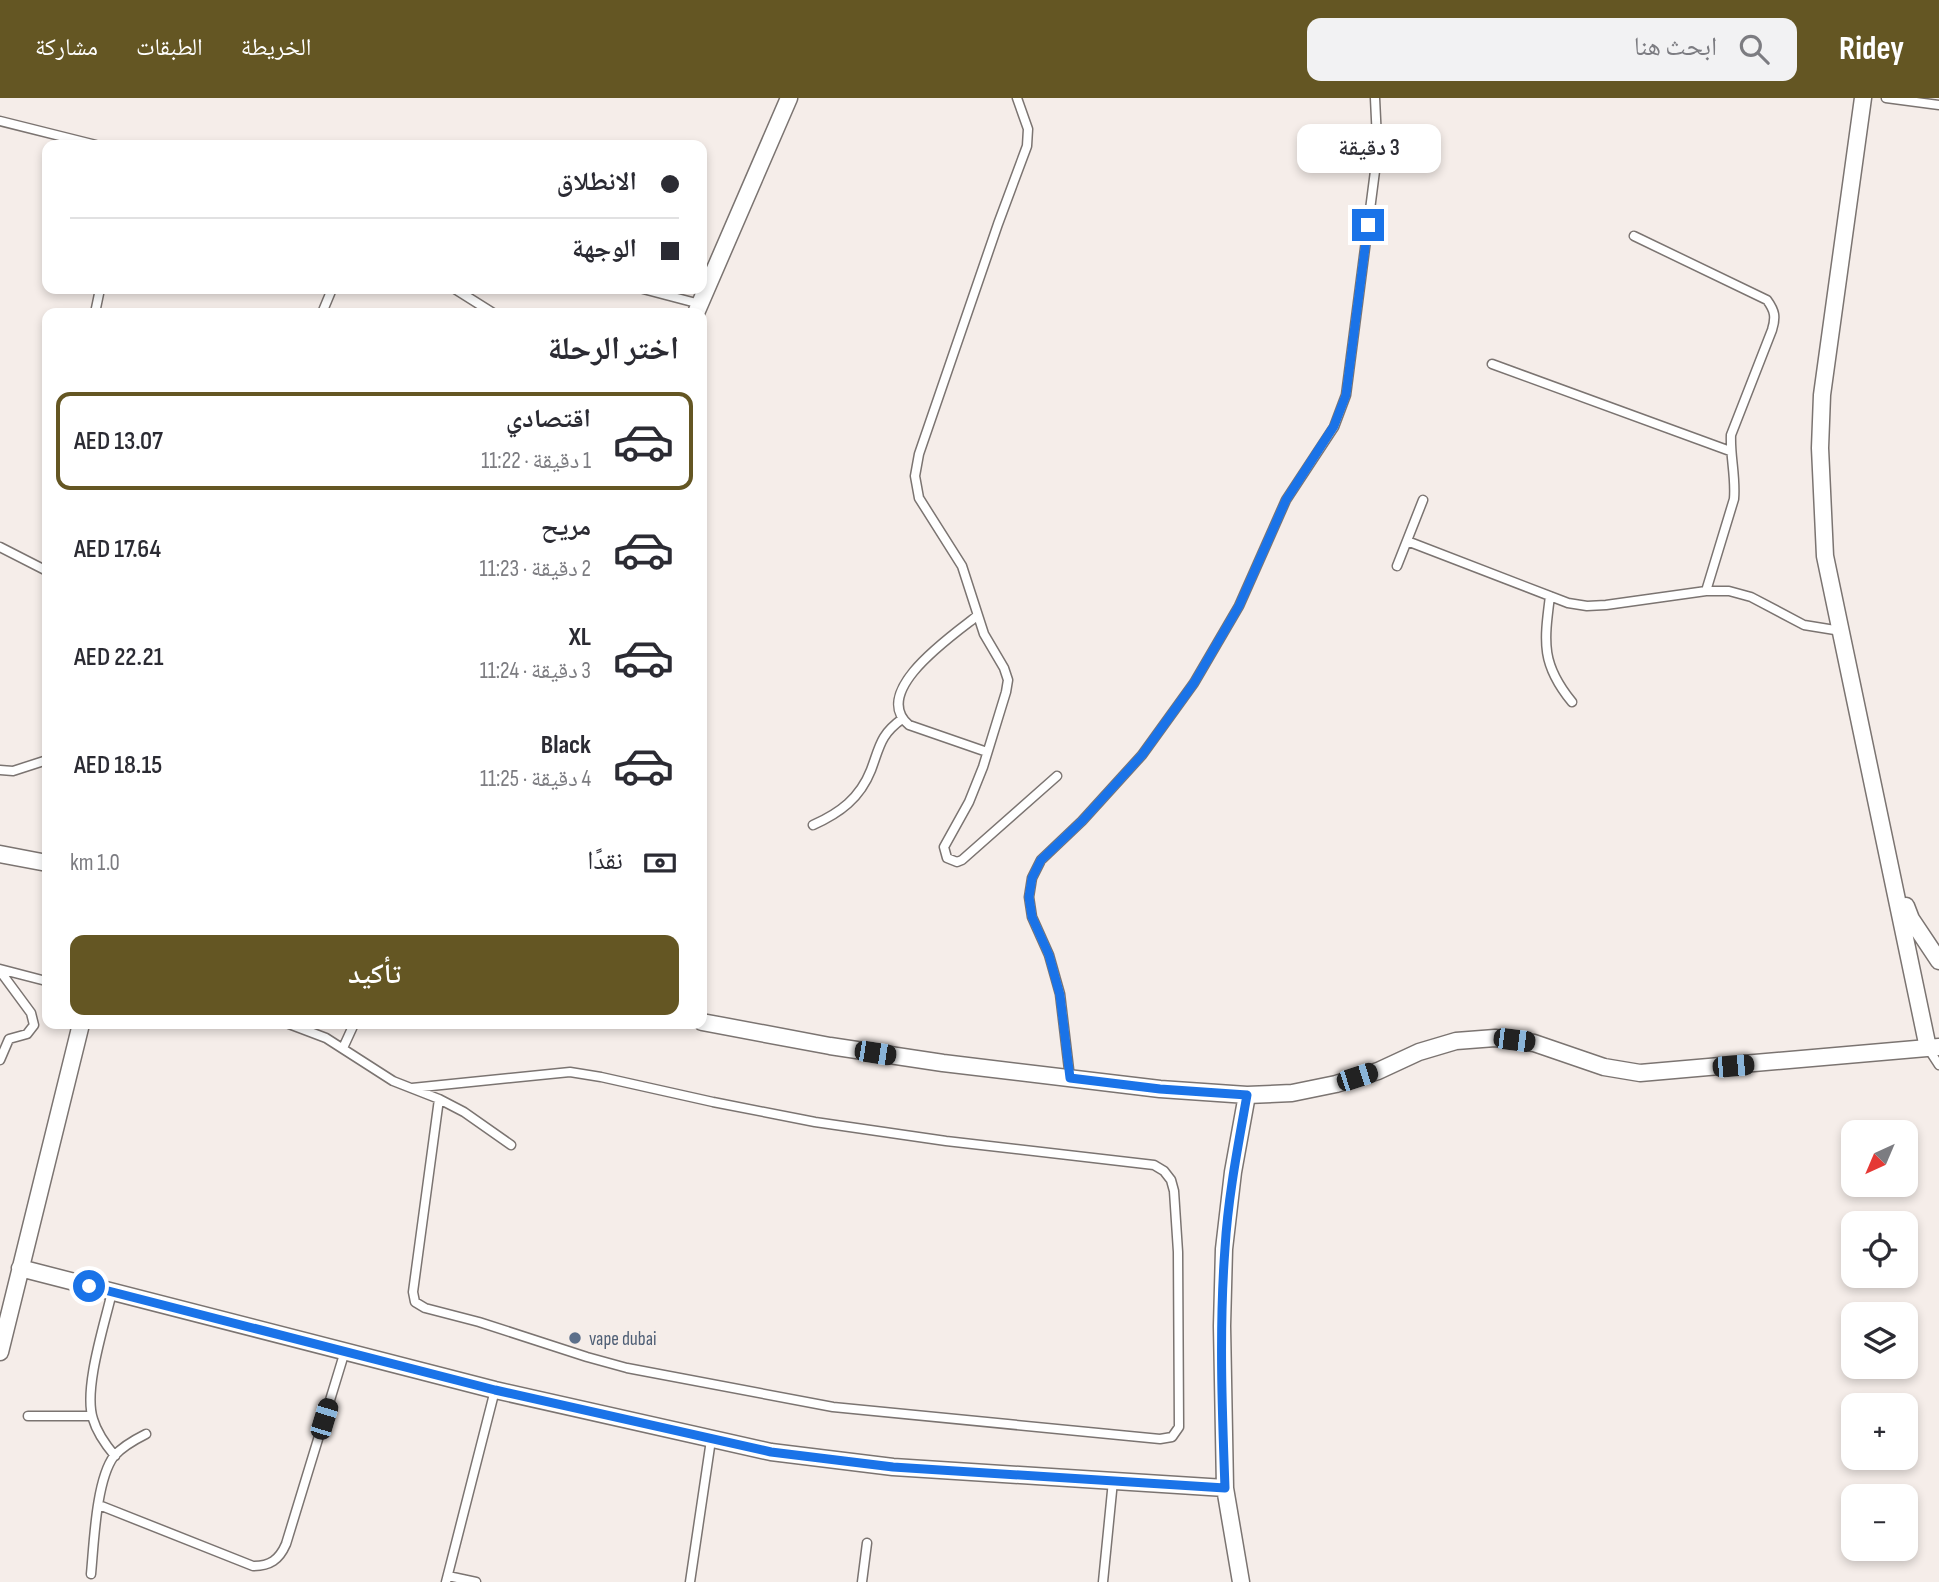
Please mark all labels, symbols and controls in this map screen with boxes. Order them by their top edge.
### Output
search box [1307,18,1797,81]
text: Ridey [1839,29,1904,69]
icon: search [1735,30,1773,68]
text: ابحث هنا [1634,32,1717,63]
text: مشاركة [35,33,98,62]
text: الطبقات [136,33,203,62]
text: الخريطة [241,33,311,62]
callout: 3 دقيقة [1296,123,1440,172]
text: 3 دقيقة [1338,134,1400,162]
text: الانطلاق [557,167,637,198]
route end [1352,209,1384,241]
text: الوجهة [572,234,637,265]
text: اختر الرحلة [548,330,679,369]
text: اقتصادي [506,404,591,435]
icon: car [612,410,675,473]
text: AED 13.07 [74,426,163,457]
text: 1 دقيقة · 11:22 [481,447,591,475]
text: مريح [541,512,591,543]
icon: car [612,518,675,581]
text: AED 17.64 [74,534,161,565]
text: 2 دقيقة · 11:23 [480,555,591,583]
text: XL [569,622,591,653]
icon: car [612,626,675,689]
text: AED 22.21 [74,642,163,673]
text: 3 دقيقة · 11:24 [480,657,591,685]
text: Black [541,730,591,761]
icon: car [612,734,675,797]
text: AED 18.15 [74,750,162,781]
text: 4 دقيقة · 11:25 [480,765,591,793]
icon: cash [641,844,679,882]
text: نقدًا [587,846,623,877]
text: 1.0 km [70,849,120,877]
button: تأكيد [70,935,679,1015]
car [1492,1027,1537,1053]
car [853,1039,898,1067]
car [1712,1054,1755,1078]
car [1334,1061,1381,1093]
north arrow [1841,1120,1918,1197]
map controls [1841,1120,1918,1561]
button: locate [1841,1211,1918,1288]
route start [73,1270,105,1302]
button: layers [1841,1302,1918,1379]
place label: vape dubai [589,1328,657,1351]
marker: vape dubai [567,1330,583,1346]
button: + [1841,1393,1918,1470]
car [308,1396,341,1442]
button: − [1841,1484,1918,1561]

